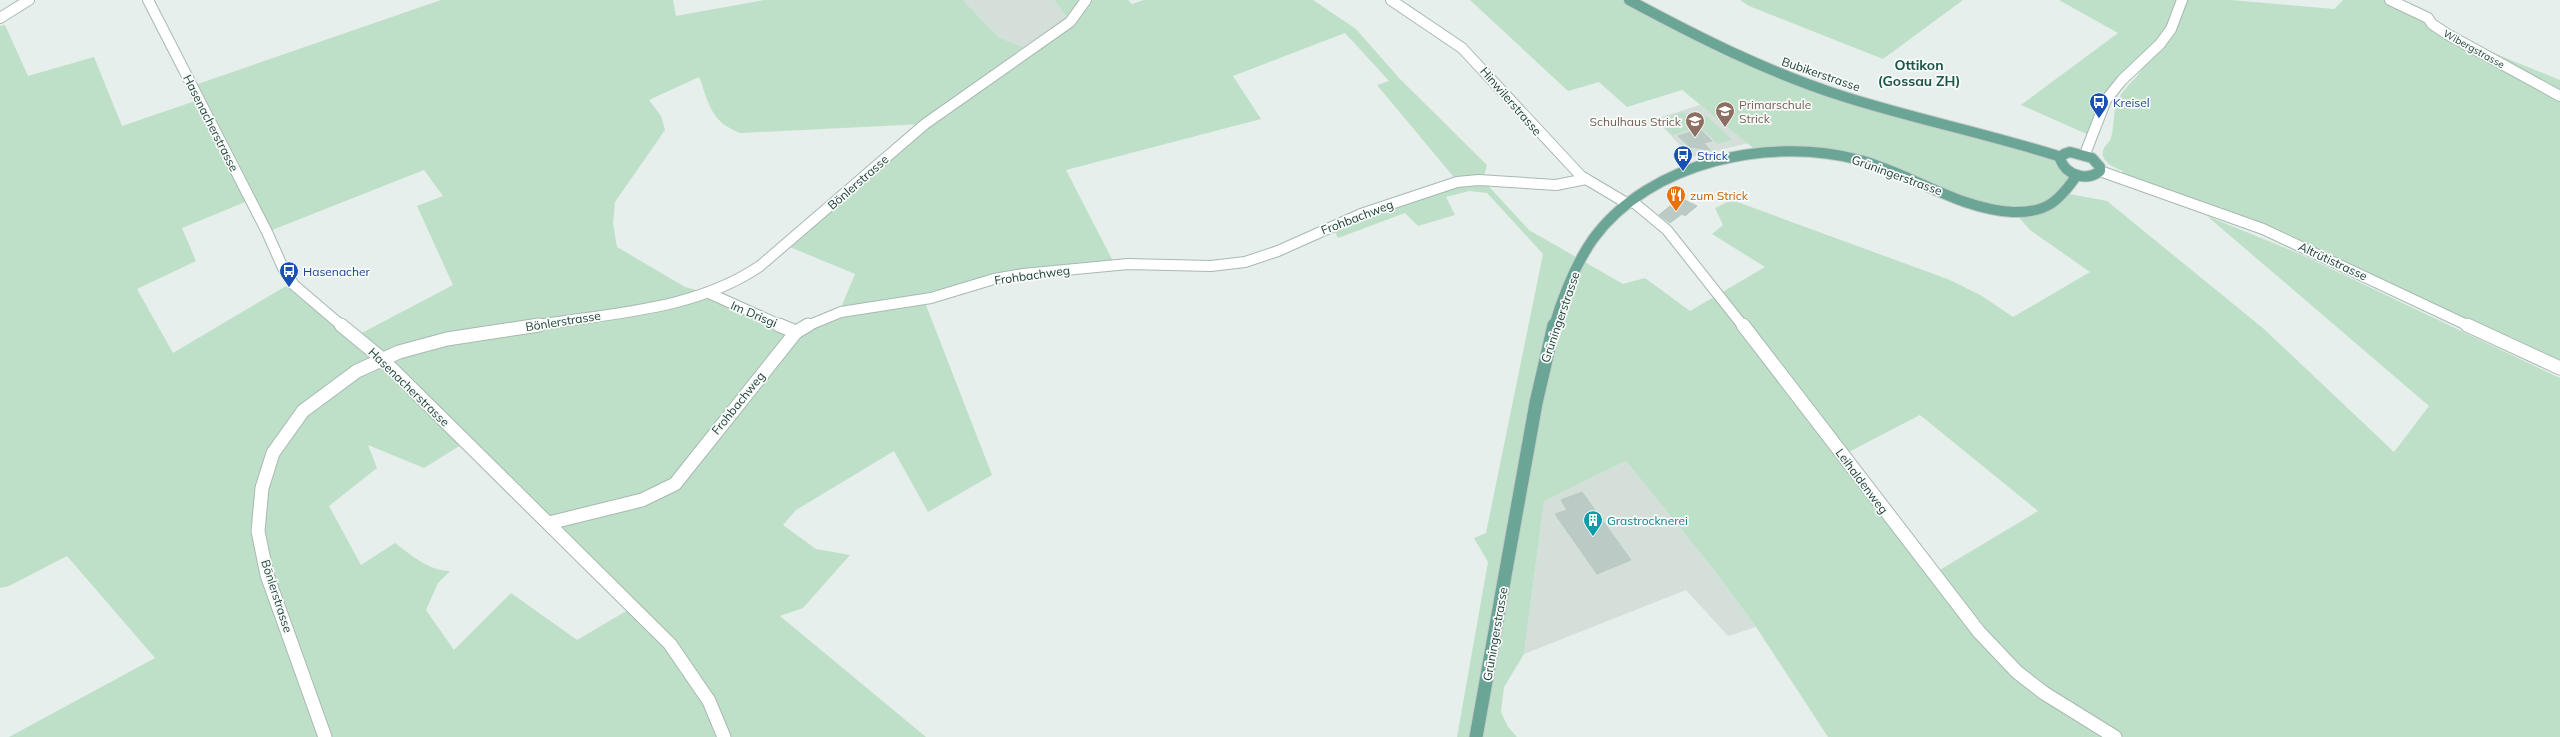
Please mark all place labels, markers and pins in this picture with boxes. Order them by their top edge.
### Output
bus stop icon: Kreisel [2088,91,2110,119]
place label: Kreisel [2113,95,2150,110]
place label: Primarschule Strick [1739,97,1811,126]
school or university icon: Primarschule Strick [1714,100,1736,128]
school or university icon: Schulhaus Strick [1684,110,1706,138]
place label: Schulhaus Strick [1590,114,1682,129]
bus stop icon: Strick [1672,144,1694,172]
place label: Strick [1697,148,1729,163]
restaurant icon: zum Strick [1665,184,1687,212]
place label: zum Strick [1690,188,1749,203]
bus stop icon: Hasenacher [278,260,300,288]
place label: Hasenacher [303,264,371,279]
building icon: Grastrocknerei [1582,509,1604,537]
place label: Grastrocknerei [1607,513,1688,528]

